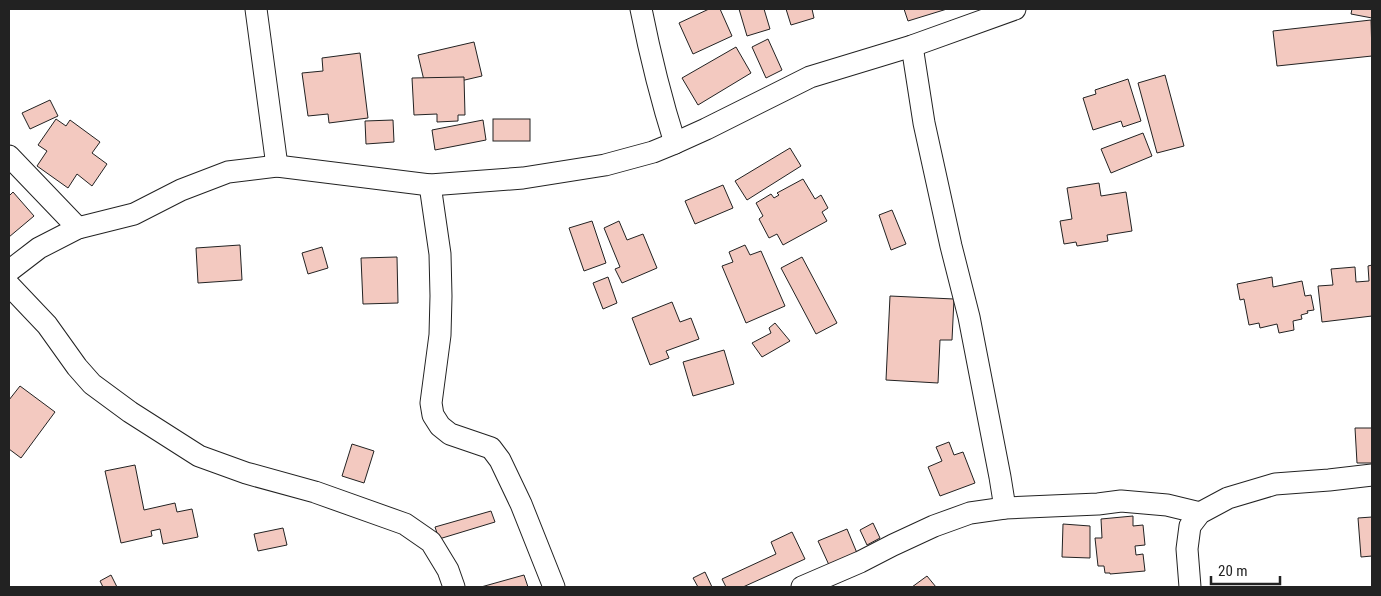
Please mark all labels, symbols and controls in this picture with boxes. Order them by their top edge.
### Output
scale bar [1211,554,1280,586]
text: 20 m [1218,562,1248,580]

